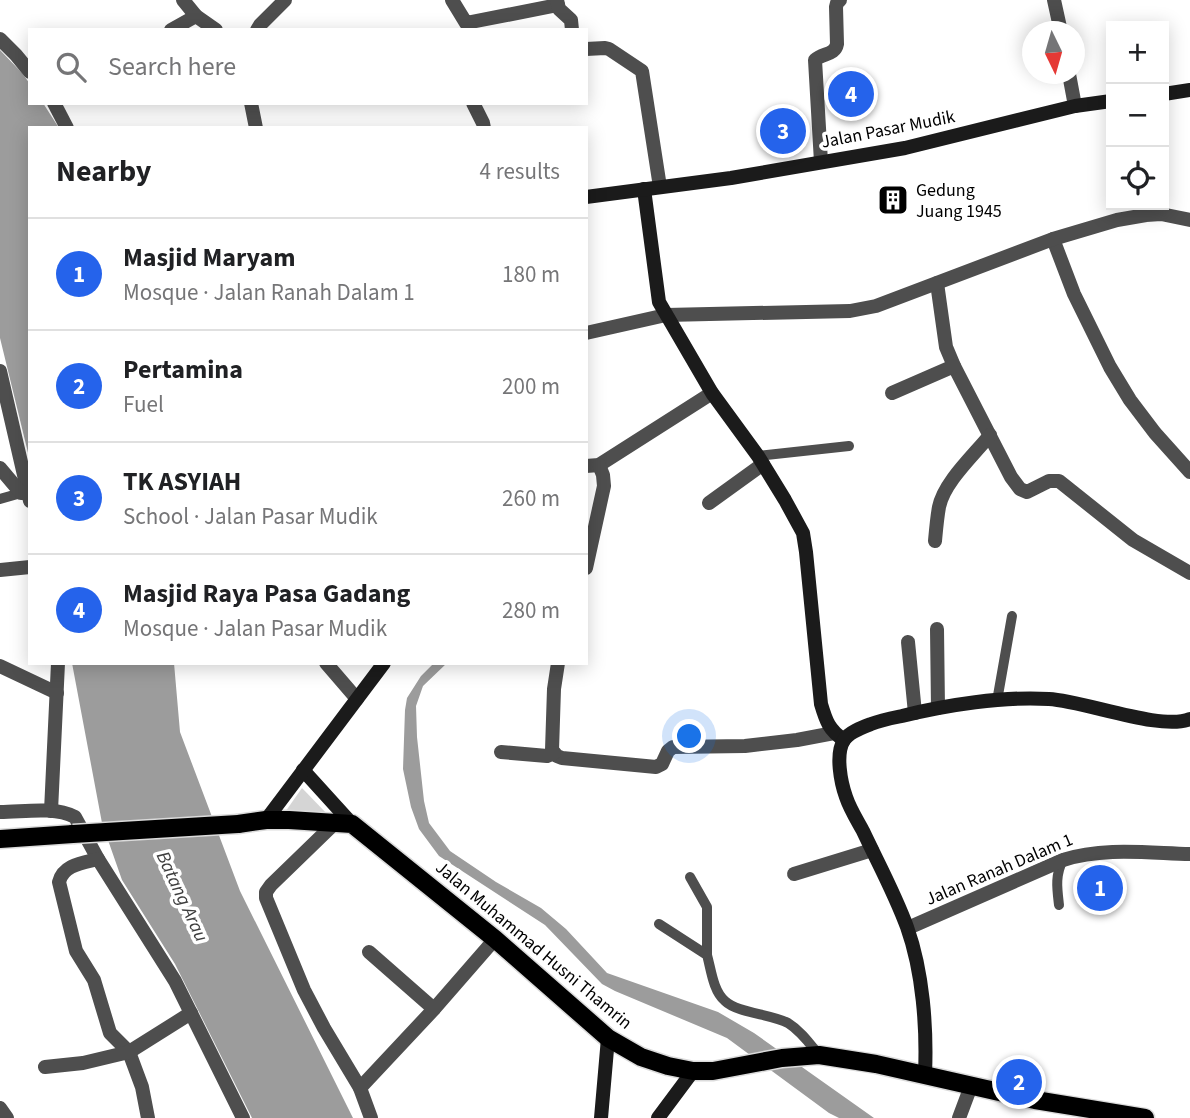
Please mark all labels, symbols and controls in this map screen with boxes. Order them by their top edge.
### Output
north arrow [1022,21,1085,84]
map controls [1106,21,1169,210]
button: + [1106,21,1169,84]
search box [28,28,588,105]
icon: search [52,48,90,86]
text: Search here [108,48,236,85]
pin: 4 [828,68,874,120]
button: − [1106,84,1169,147]
street label: Jalan Pasar Mudik [819,104,957,155]
pin: 3 [760,105,806,157]
button: locate [1106,147,1169,210]
text: Nearby [56,150,151,193]
text: 4 results [480,155,560,188]
place label: Gedung Juang 1945 [916,178,1002,224]
building icon: Gedung Juang 1945 [876,183,910,217]
text: Masjid Maryam [123,239,296,276]
text: 1 [73,258,85,291]
text: 180 m [502,258,560,291]
text: Mosque · Jalan Ranah Dalam 1 [123,276,415,309]
text: Pertamina [123,351,243,388]
text: 2 [73,370,85,403]
text: 200 m [502,370,560,403]
text: Fuel [123,388,164,421]
text: TK ASYIAH [123,463,241,500]
text: 3 [73,482,85,515]
text: 260 m [502,482,560,515]
text: School · Jalan Pasar Mudik [123,500,378,533]
text: Masjid Raya Pasa Gadang [123,575,410,612]
text: 4 [73,594,85,627]
text: 280 m [502,594,560,627]
text: Mosque · Jalan Pasar Mudik [123,612,387,645]
your location [672,719,706,753]
street label: Jalan Ranah Dalam 1 [922,827,1077,912]
water label: Batang Arau [149,847,214,946]
street label: Jalan Muhammad Husni Thamrin [430,855,637,1035]
pin: 1 [1077,862,1123,914]
pin: 2 [996,1056,1042,1108]

